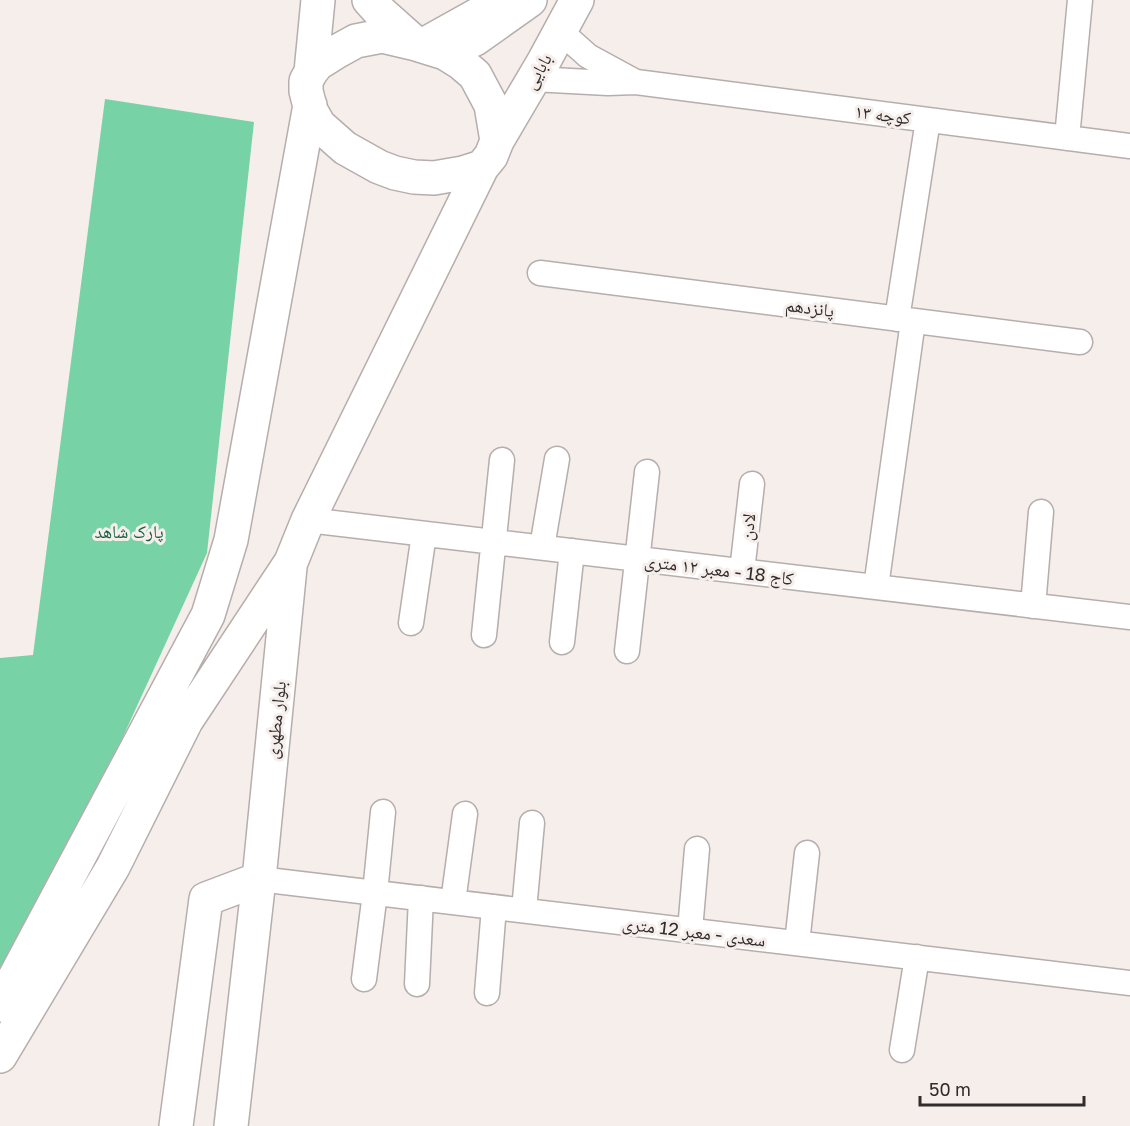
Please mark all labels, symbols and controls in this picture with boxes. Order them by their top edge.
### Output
street label: بابایی [518,49,557,93]
street label: کوچه ۱۳ [854,100,913,129]
street label: پانزدهم [784,293,836,323]
street label: لادن [735,512,760,542]
park label: پارک شاهد [94,520,164,543]
street label: کاج 18 - معبر ۱۲ متری [643,549,795,591]
street label: بلوار مطهری [260,680,291,760]
street label: سعدی - معبر 12 متری [621,911,767,952]
scale bar [920,1069,1084,1107]
text: 50 m [929,1078,971,1100]

